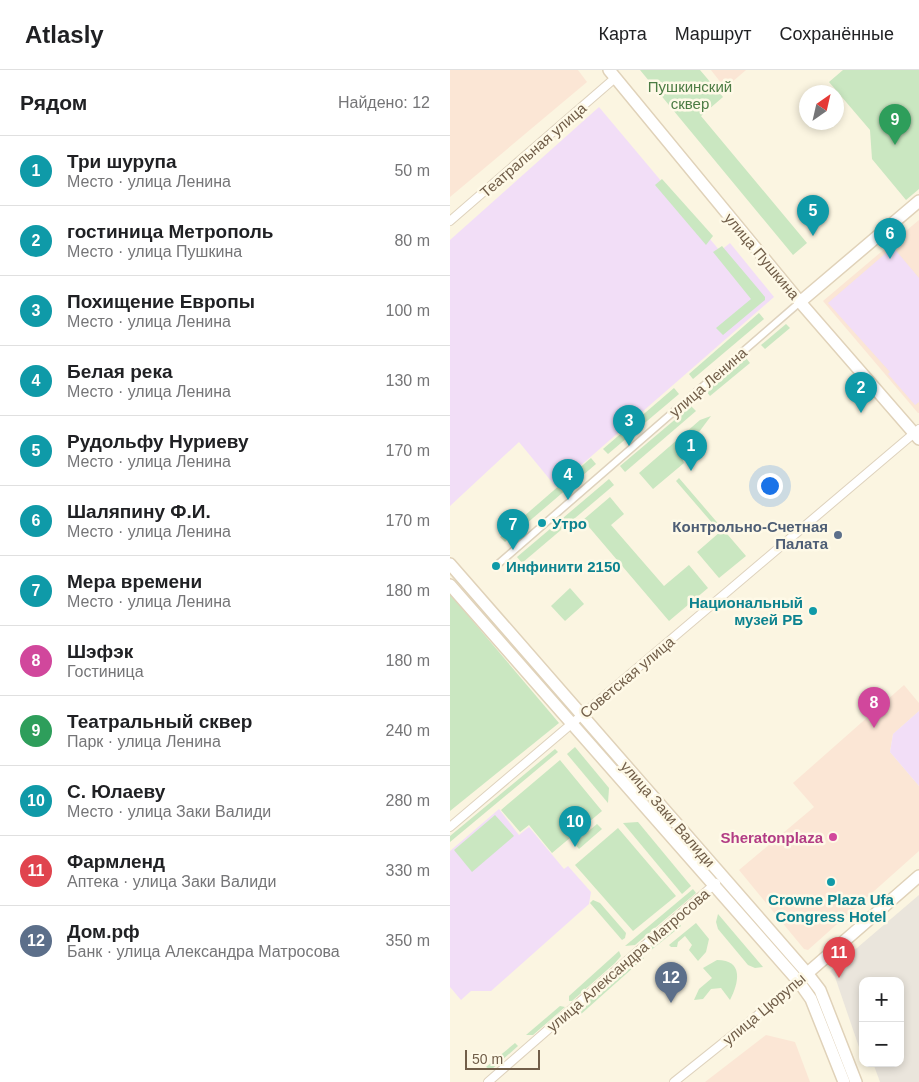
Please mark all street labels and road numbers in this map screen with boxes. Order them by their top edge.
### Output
street label: Театральная улица [476,99,590,201]
street label: улица Пушкина [721,209,803,303]
street label: улица Ленина [666,343,751,420]
street label: Советская улица [576,632,678,721]
street label: улица Заки Валиди [617,758,719,870]
street label: улица Александра Матросова [543,884,713,1035]
street label: улица Цюрупы [719,970,809,1048]

